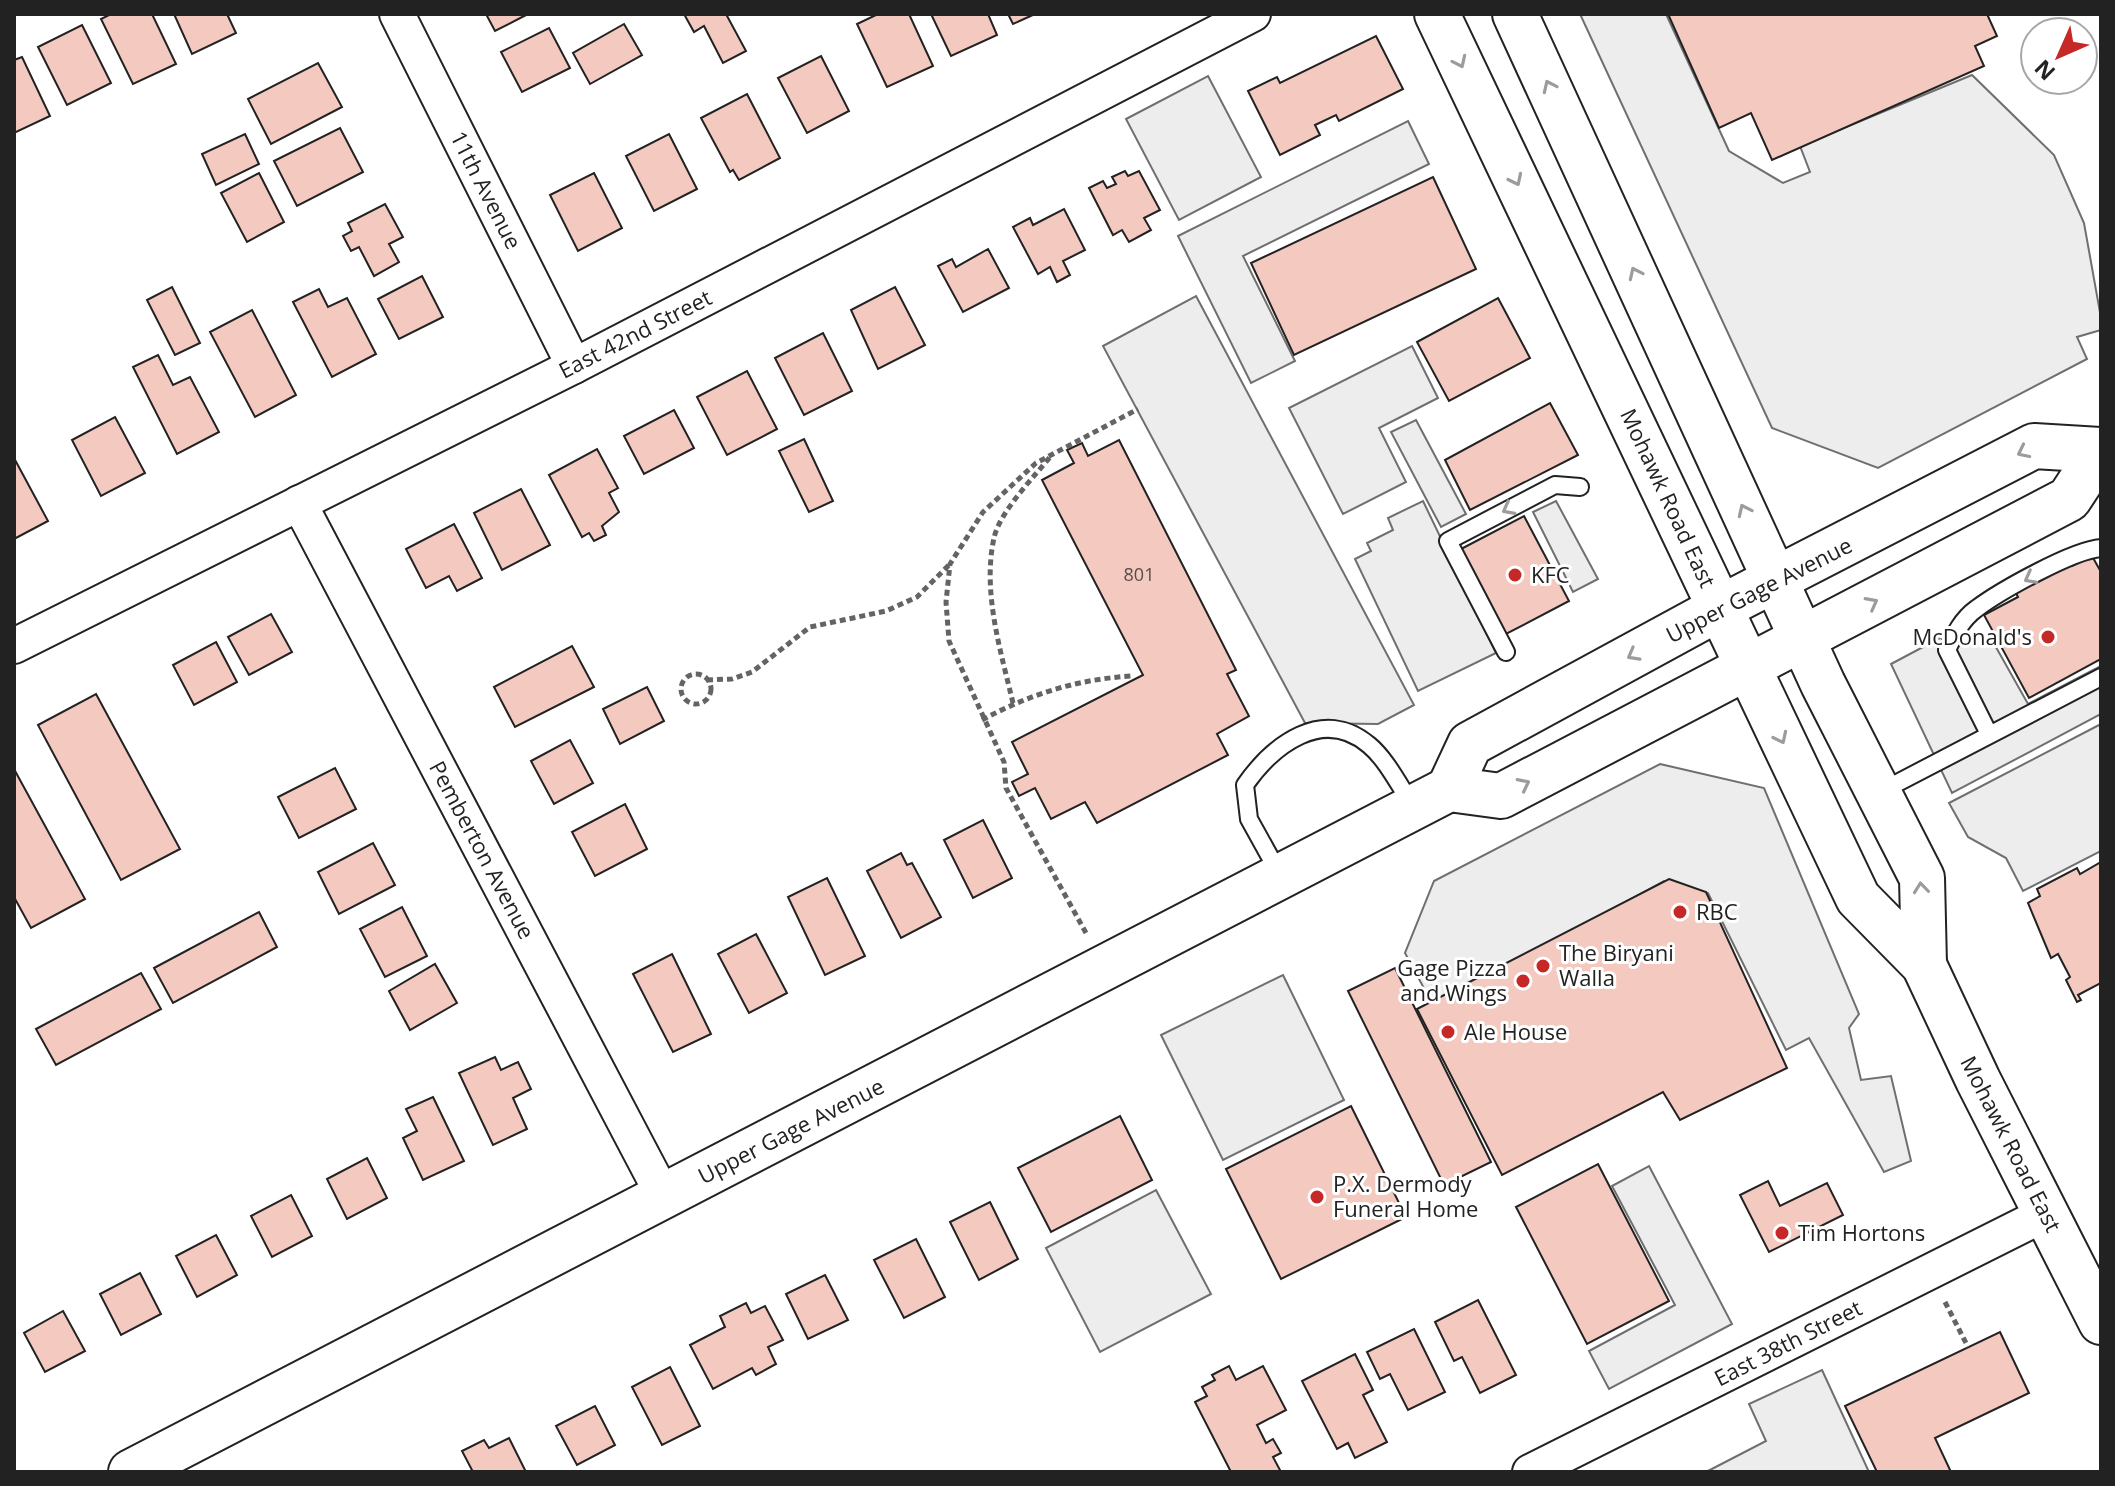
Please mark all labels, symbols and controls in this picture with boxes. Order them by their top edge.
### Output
north arrow [2019,16,2099,96]
one-way arrow [1450,53,1466,68]
text: N [2027,54,2061,88]
one-way arrow [1543,79,1559,94]
street label: 11th Avenue [444,125,529,254]
one-way arrow [1506,171,1522,186]
one-way arrow [1629,267,1645,281]
street label: East 42nd Street [553,282,716,385]
street label: Mohawk Road East [1614,403,1724,592]
one-way arrow [2017,442,2032,458]
one-way arrow [1501,500,1516,515]
one-way arrow [1738,503,1754,518]
street label: Upper Gage Avenue [1660,529,1857,649]
place label: KFC [1531,559,1570,589]
house number: 801 [1124,562,1154,586]
marker: KFC [1506,566,1524,584]
one-way arrow [2024,569,2039,584]
one-way arrow [1864,598,1879,613]
place label: McDonald's [1912,621,2032,651]
marker: McDonald's [2039,628,2057,646]
one-way arrow [1628,645,1642,661]
one-way arrow [1772,730,1787,745]
street label: Pemberton Avenue [423,755,543,944]
one-way arrow [1516,778,1530,793]
one-way arrow [1913,881,1930,894]
place label: RBC [1696,896,1738,926]
marker: RBC [1671,903,1689,921]
place label: The Biryani Walla [1559,937,1674,992]
place label: Gage Pizza and Wings [1397,952,1507,1007]
marker: The Biryani Walla [1534,957,1552,975]
marker: Gage Pizza and Wings [1514,972,1532,990]
place label: Ale House [1464,1016,1567,1046]
marker: Ale House [1439,1023,1457,1041]
street label: Mohawk Road East [1954,1050,2069,1237]
street label: Upper Gage Avenue [692,1070,889,1190]
place label: P.X. Dermody Funeral Home [1333,1168,1478,1223]
marker: P.X. Dermody Funeral Home [1308,1188,1326,1206]
place label: Tim Hortons [1798,1217,1925,1247]
marker: Tim Hortons [1773,1224,1791,1242]
street label: East 38th Street [1708,1292,1867,1392]

